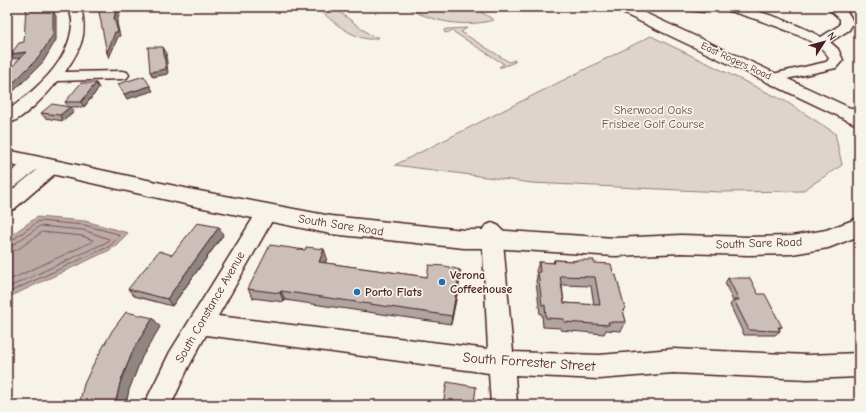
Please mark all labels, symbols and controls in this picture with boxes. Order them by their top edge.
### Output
north arrow [804,22,844,62]
text: N [824,30,839,43]
street label: East Rogers Road [699,39,773,83]
park label: Sherwood Oaks Frisbee Golf Course [602,103,704,131]
street label: South Sare Road [297,211,385,239]
street label: South Sare Road [716,234,802,252]
street label: South Constance Avenue [172,249,248,365]
place label: Verona Coffeehouse [450,268,512,296]
marker: Verona Coffeehouse [437,277,447,287]
place label: Porto Flats [365,285,422,299]
marker: Porto Flats [352,287,362,297]
street label: South Forrester Street [462,349,597,375]

